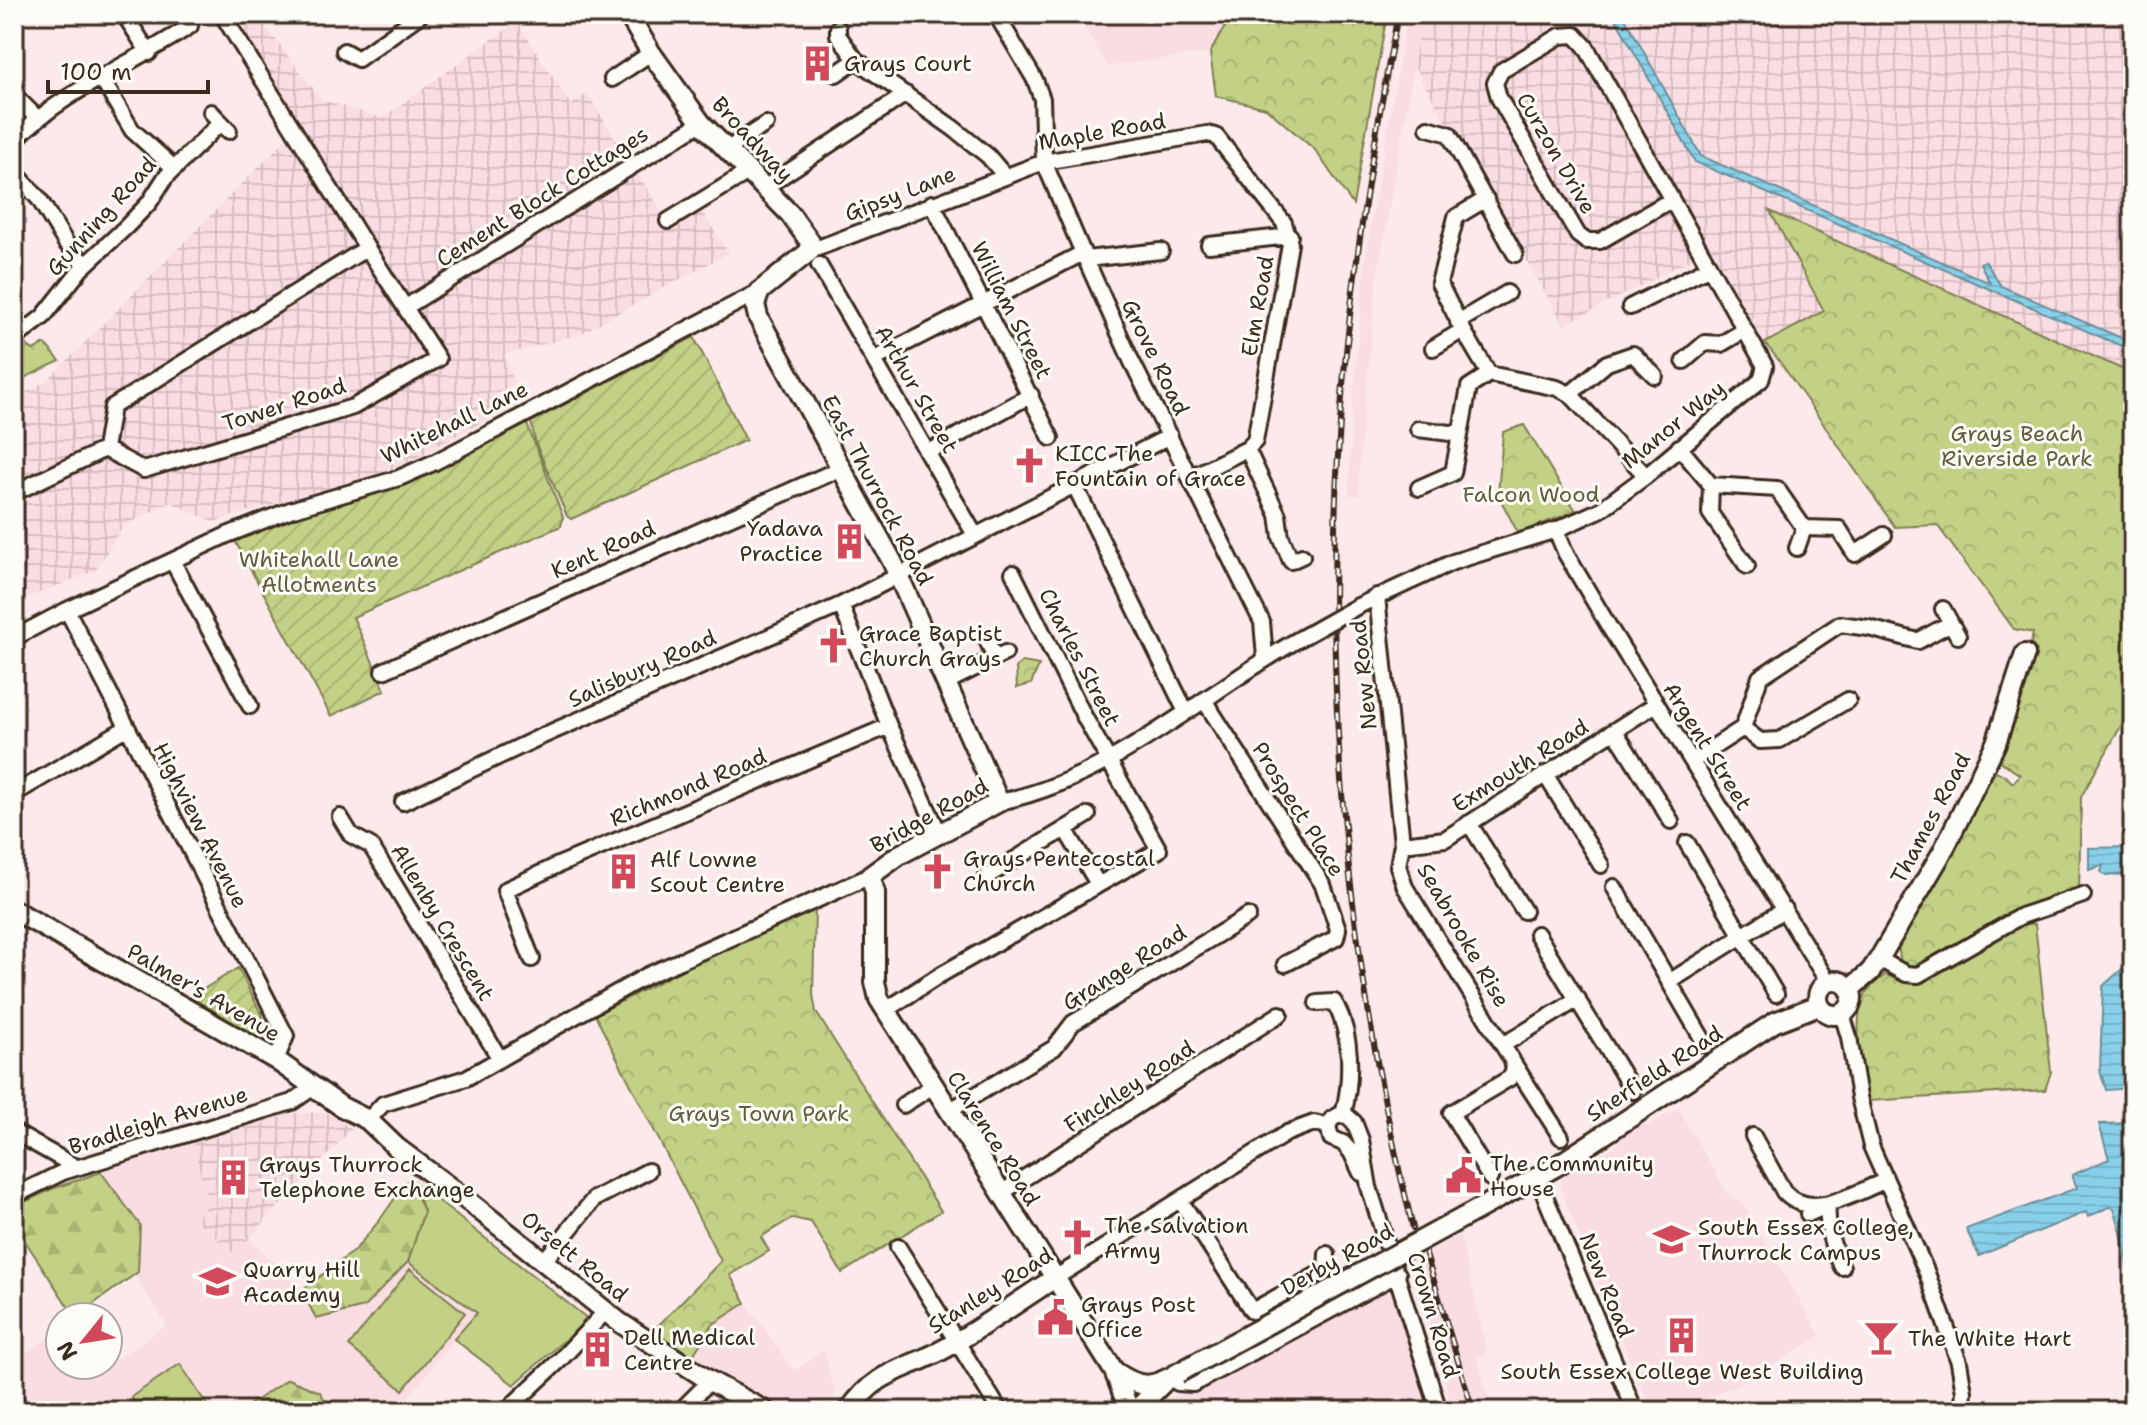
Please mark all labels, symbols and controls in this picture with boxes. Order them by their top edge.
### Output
scale bar [48,44,208,94]
building icon: Grays Court [799,44,837,82]
place label: Grays Court [844,49,972,78]
text: 100 m [60,56,132,88]
street label: Curzon Drive [1510,87,1603,219]
street label: Broadway [705,90,800,188]
street label: Maple Road [1036,106,1168,157]
street label: Cement Block Cottages [431,119,654,274]
street label: Gunning Road [40,150,163,282]
street label: Gipsy Lane [840,159,960,228]
street label: William Street [964,236,1059,384]
street label: Elm Road [1234,253,1281,359]
street label: Grove Road [1115,294,1196,420]
street label: Arthur Street [868,320,965,458]
street label: Tower Road [219,371,350,438]
street label: Whitehall Lane [376,374,533,471]
street label: Manor Way [1615,374,1731,475]
street label: East Thurrock Road [815,390,940,590]
park label: Grays Beach Riverside Park [1941,419,2093,473]
place label: KICC The Fountain of Grace [1055,439,1246,493]
church icon: KICC The Fountain of Grace [1010,447,1048,485]
park label: Falcon Wood [1462,480,1600,509]
street label: Kent Road [546,514,660,585]
place label: Yadava Practice [739,514,823,568]
building icon: Yadava Practice [830,522,868,560]
park label: Whitehall Lane Allotments [239,545,399,599]
street label: Charles Street [1032,583,1127,731]
street label: New Road [1343,618,1384,731]
place label: Grace Baptist Church Grays [859,619,1003,673]
street label: Salisbury Road [564,623,721,714]
church icon: Grace Baptist Church Grays [814,627,852,665]
street label: Argent Street [1657,677,1759,816]
street label: Exmouth Road [1447,712,1594,819]
street label: Prospect Place [1246,736,1352,882]
street label: Highview Avenue [146,737,255,913]
street label: Richmond Road [605,741,771,834]
street label: Thames Road [1884,748,1977,889]
street label: Bridge Road [865,771,993,860]
street label: Allenby Crescent [384,838,501,1006]
place label: Grays Pentecostal Church [963,844,1155,898]
place label: Alf Lowne Scout Centre [650,845,785,899]
church icon: Grays Pentecostal Church [918,852,956,890]
building icon: Alf Lowne Scout Centre [605,853,643,891]
street label: Seabrooke Rise [1411,858,1517,1013]
street label: Grange Road [1057,918,1192,1017]
street label: Palmer's Avenue [122,937,286,1048]
street label: Sherfield Road [1580,1018,1728,1128]
street label: Finchley Road [1059,1033,1200,1139]
street label: Clarence Road [940,1065,1047,1211]
street label: Bradleigh Avenue [65,1079,251,1162]
park label: Grays Town Park [669,1099,849,1128]
place label: The Community House [1490,1149,1654,1203]
place label: Grays Thurrock Telephone Exchange [259,1150,475,1204]
public building icon: The Community House [1445,1157,1483,1195]
building icon: Grays Thurrock Telephone Exchange [214,1158,252,1196]
street label: Orsett Road [515,1204,634,1308]
place label: The Salvation Army [1104,1211,1248,1265]
place label: South Essex College, Thurrock Campus [1698,1213,1914,1267]
street label: Derby Road [1276,1217,1399,1302]
church icon: The Salvation Army [1059,1219,1097,1257]
school or university icon: South Essex College, Thurrock Campus [1653,1221,1691,1259]
street label: New Road [1572,1229,1641,1342]
street label: Stanley Road [922,1240,1058,1340]
street label: Crown Road [1401,1249,1466,1382]
place label: Quarry Hill Academy [243,1255,360,1309]
school or university icon: Quarry Hill Academy [198,1263,236,1301]
place label: Grays Post Office [1081,1290,1196,1344]
public building icon: Grays Post Office [1036,1298,1074,1336]
north arrow [44,1301,124,1381]
building icon: South Essex College West Building [1663,1316,1701,1354]
bar icon: The White Hart [1863,1319,1901,1357]
place label: Dell Medical Centre [624,1323,755,1377]
place label: The White Hart [1908,1324,2072,1353]
building icon: Dell Medical Centre [579,1331,617,1369]
text: N [50,1336,84,1366]
place label: South Essex College West Building [1500,1357,1864,1386]

